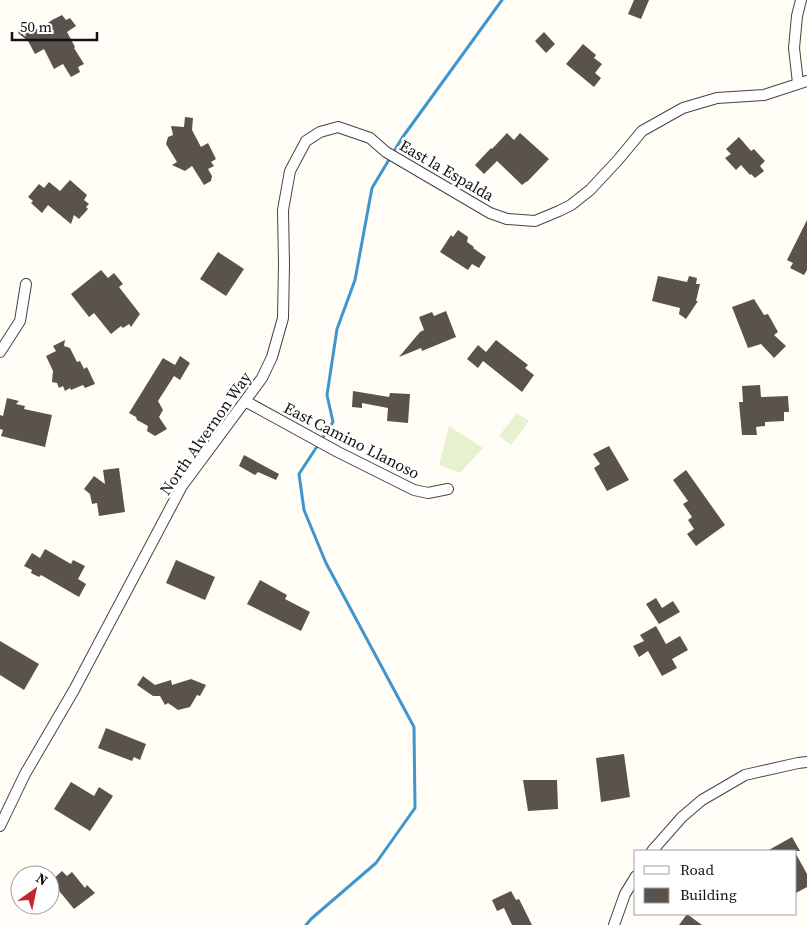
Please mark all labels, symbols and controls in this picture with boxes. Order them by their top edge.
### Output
scale bar [12,10,98,42]
text: 50 m [20,16,52,37]
street label: East la Espalda [396,134,499,206]
street label: North Alvernon Way [154,366,256,499]
street label: East Camino Llanoso [280,396,424,484]
legend [634,850,797,915]
text: Road [680,859,714,880]
north arrow [10,865,60,915]
text: N [32,868,52,890]
text: Building [680,884,737,905]

